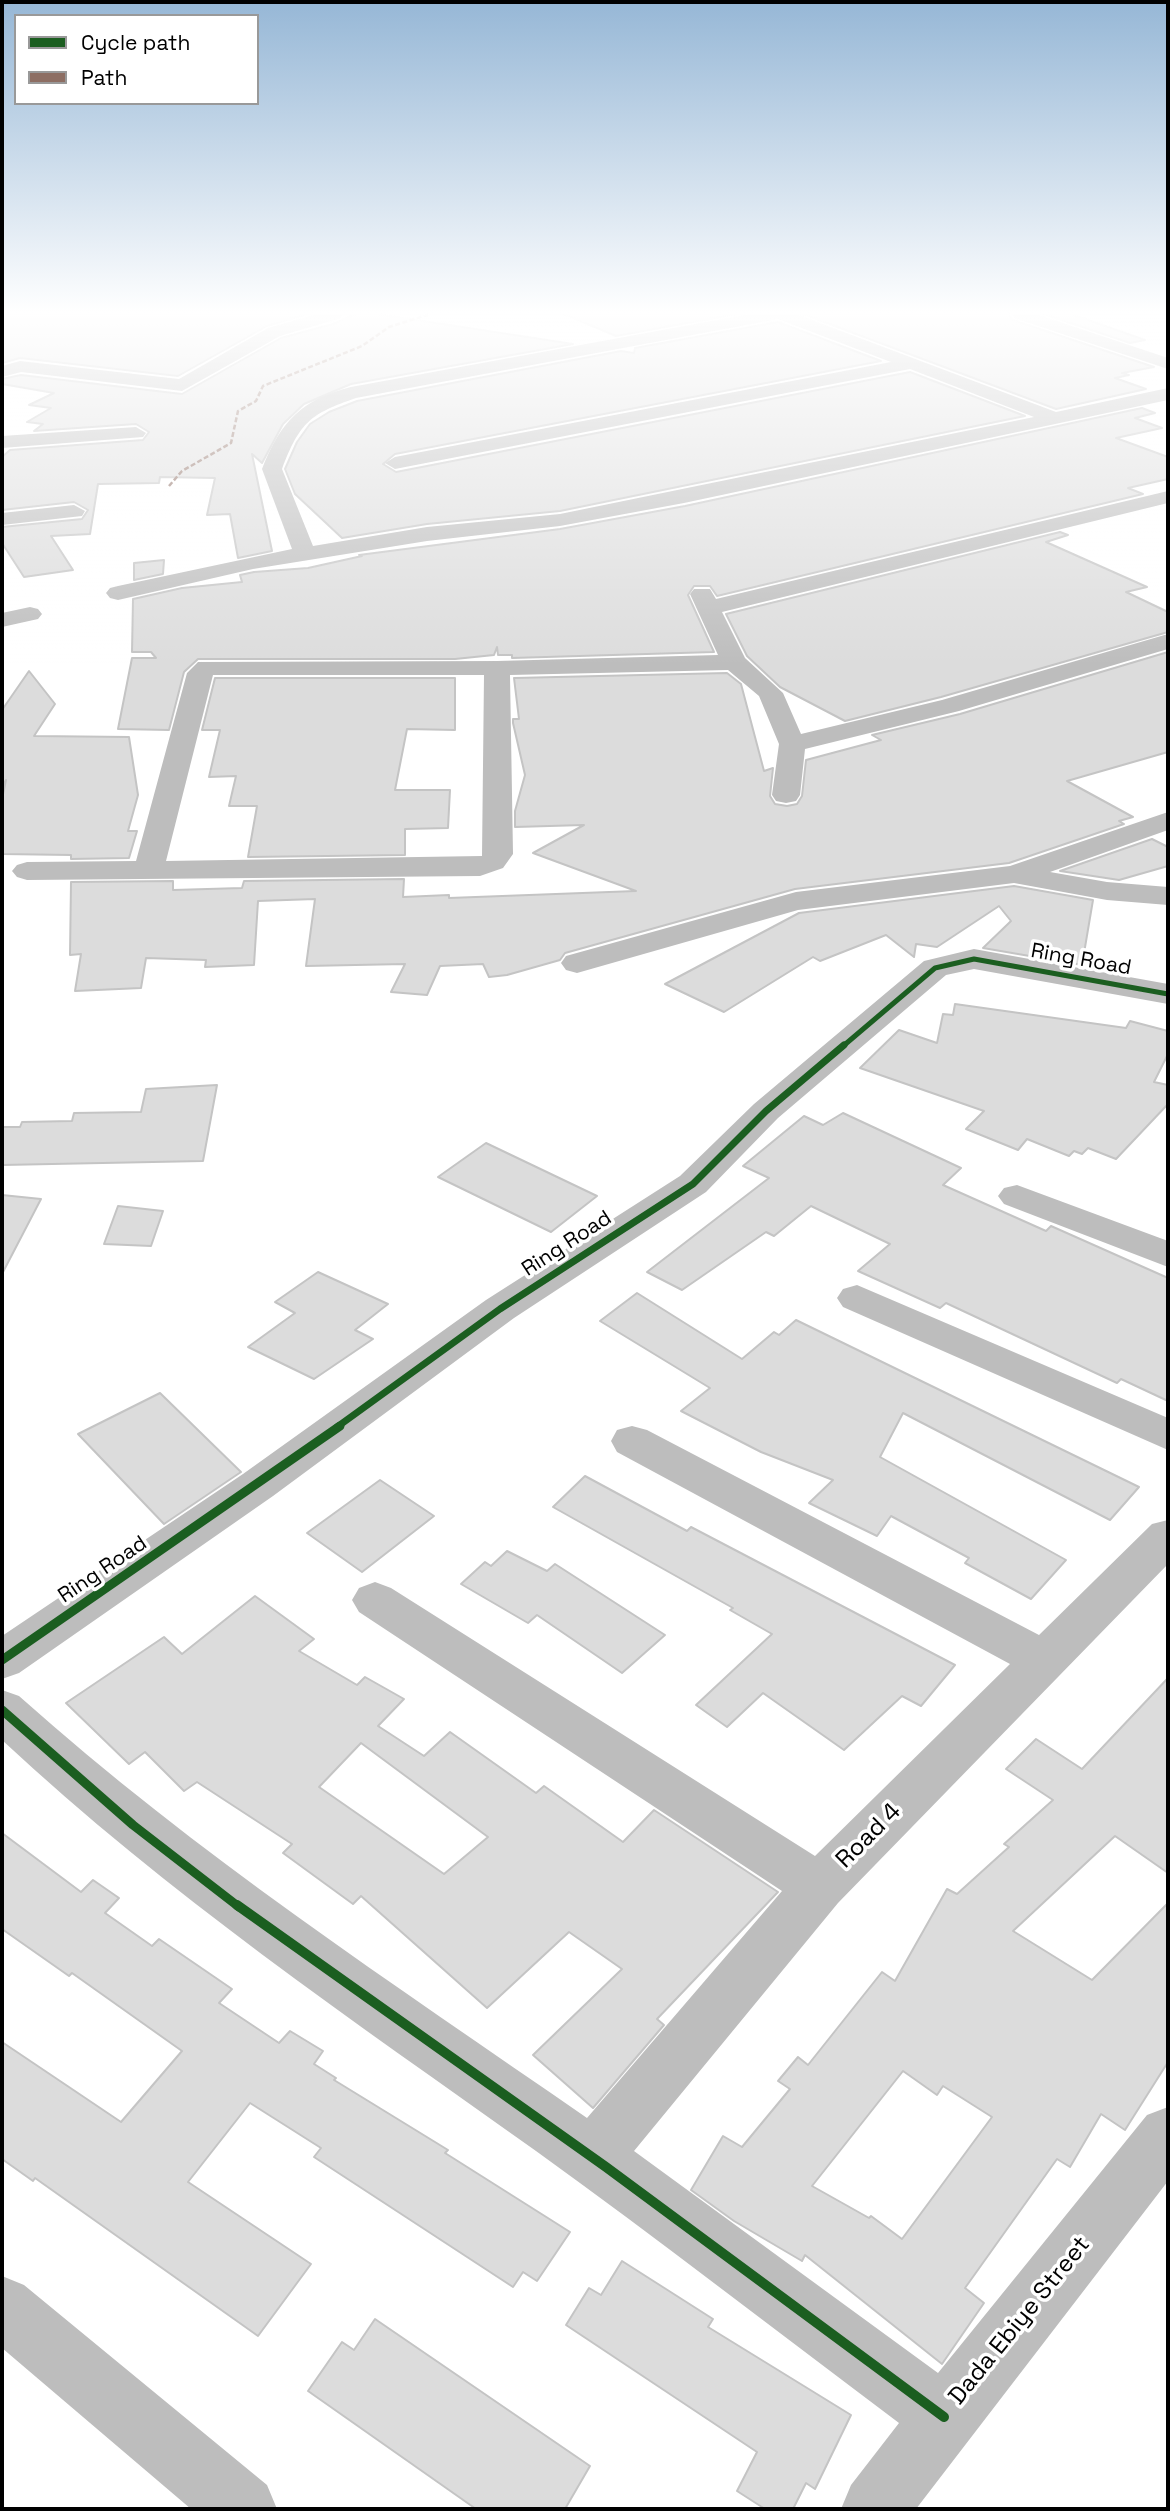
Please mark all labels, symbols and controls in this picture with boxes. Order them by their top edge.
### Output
legend [14,14,259,105]
text: Cycle path [81,29,190,56]
text: Path [81,64,127,91]
street label: Ring Road [1029,939,1133,981]
street label: Ring Road [517,1206,617,1282]
street label: Ring Road [54,1531,152,1609]
street label: Road 4 [831,1798,907,1874]
street label: Dada Ebiye Street [943,2231,1097,2411]

